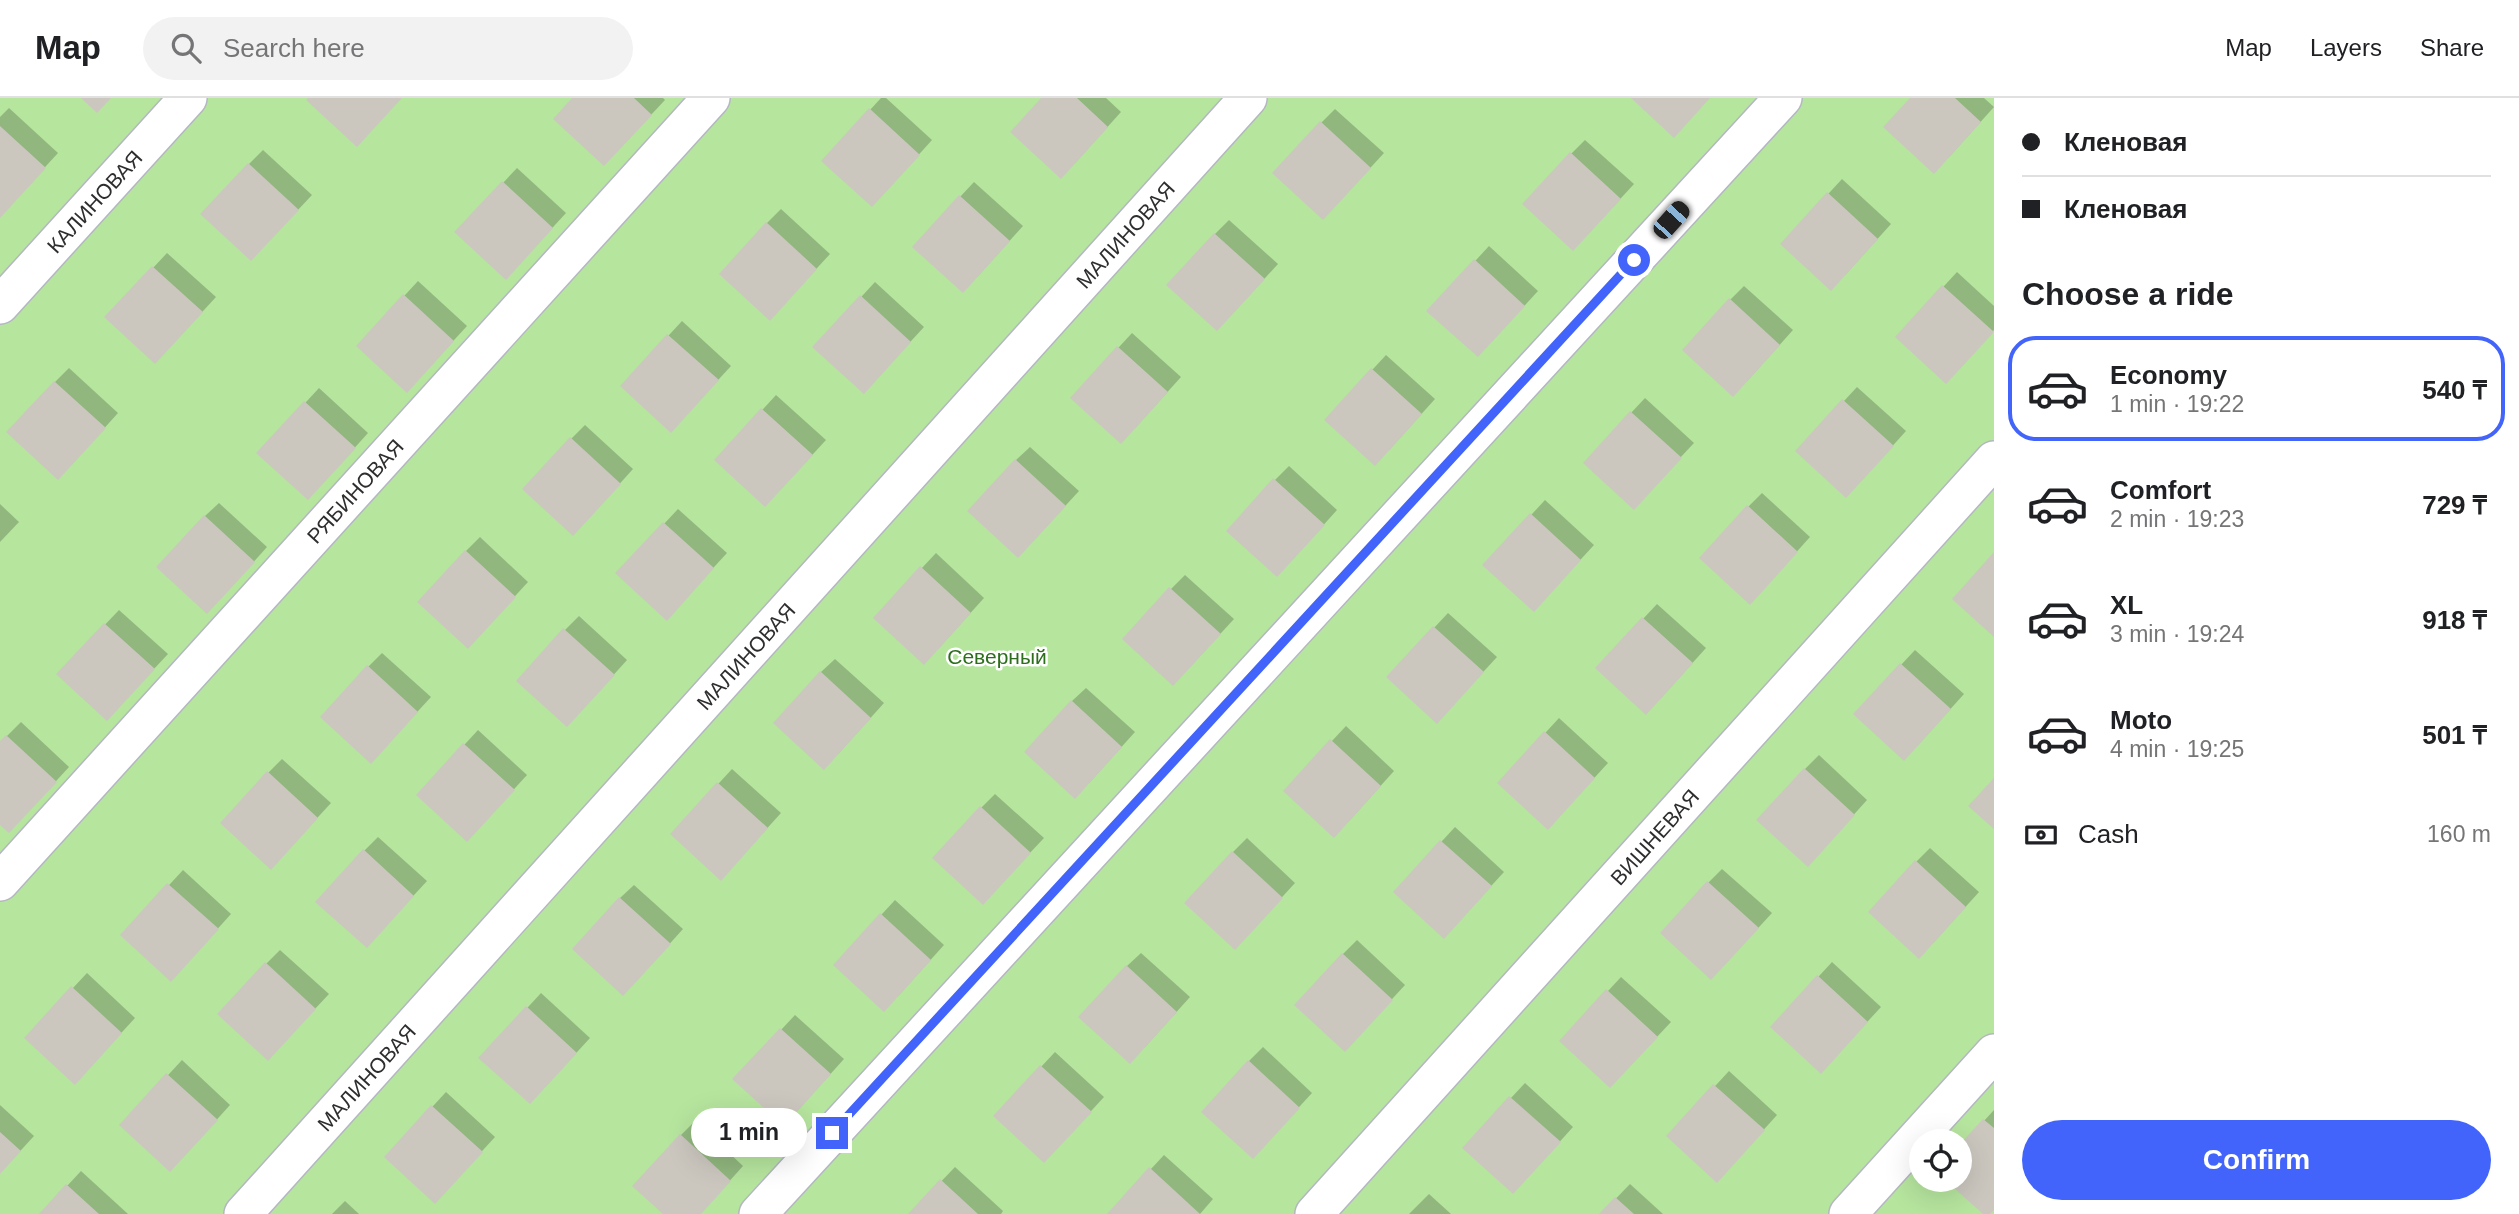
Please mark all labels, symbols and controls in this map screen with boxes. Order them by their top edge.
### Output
search box [143,17,633,80]
text: Map [35,29,101,66]
icon: search [167,29,205,67]
text: Search here [223,33,365,63]
text: Map [2225,34,2272,61]
text: Layers [2310,34,2382,61]
text: Share [2420,34,2484,61]
text: Кленовая [2064,127,2187,157]
street label: КАЛИНОВАЯ [42,146,146,257]
street label: МАЛИНОВАЯ [1071,177,1179,292]
text: Кленовая [2064,194,2187,224]
car [1650,197,1693,243]
route start [1618,244,1650,276]
text: Choose a ride [2022,276,2234,312]
icon: car [2026,357,2089,420]
text: Economy [2110,360,2227,390]
text: 540 ₸ [2422,375,2487,405]
text: 1 min · 19:22 [2110,391,2244,417]
street label: РЯБИНОВАЯ [302,434,407,547]
icon: car [2026,472,2089,535]
text: Comfort [2110,475,2211,505]
text: 729 ₸ [2422,490,2487,520]
text: 2 min · 19:23 [2110,506,2244,532]
icon: car [2026,587,2089,650]
text: XL [2110,590,2143,620]
street label: МАЛИНОВАЯ [692,598,799,714]
text: 918 ₸ [2422,605,2487,635]
text: 3 min · 19:24 [2110,621,2244,647]
park label: Северный [947,645,1047,668]
icon: car [2026,702,2089,765]
text: Moto [2110,705,2172,735]
text: 501 ₸ [2422,720,2487,750]
text: 4 min · 19:25 [2110,736,2244,762]
street label: ВИШНЕВАЯ [1605,784,1703,889]
icon: cash [2022,816,2060,854]
text: Cash [2078,819,2139,849]
text: 160 m [2427,821,2491,847]
street label: МАЛИНОВАЯ [312,1019,420,1135]
callout: 1 min [692,1108,808,1158]
route end [816,1117,848,1149]
text: 1 min [719,1119,779,1145]
button: Confirm [2022,1120,2491,1200]
map controls [1909,1129,1972,1192]
button: locate [1909,1129,1972,1192]

